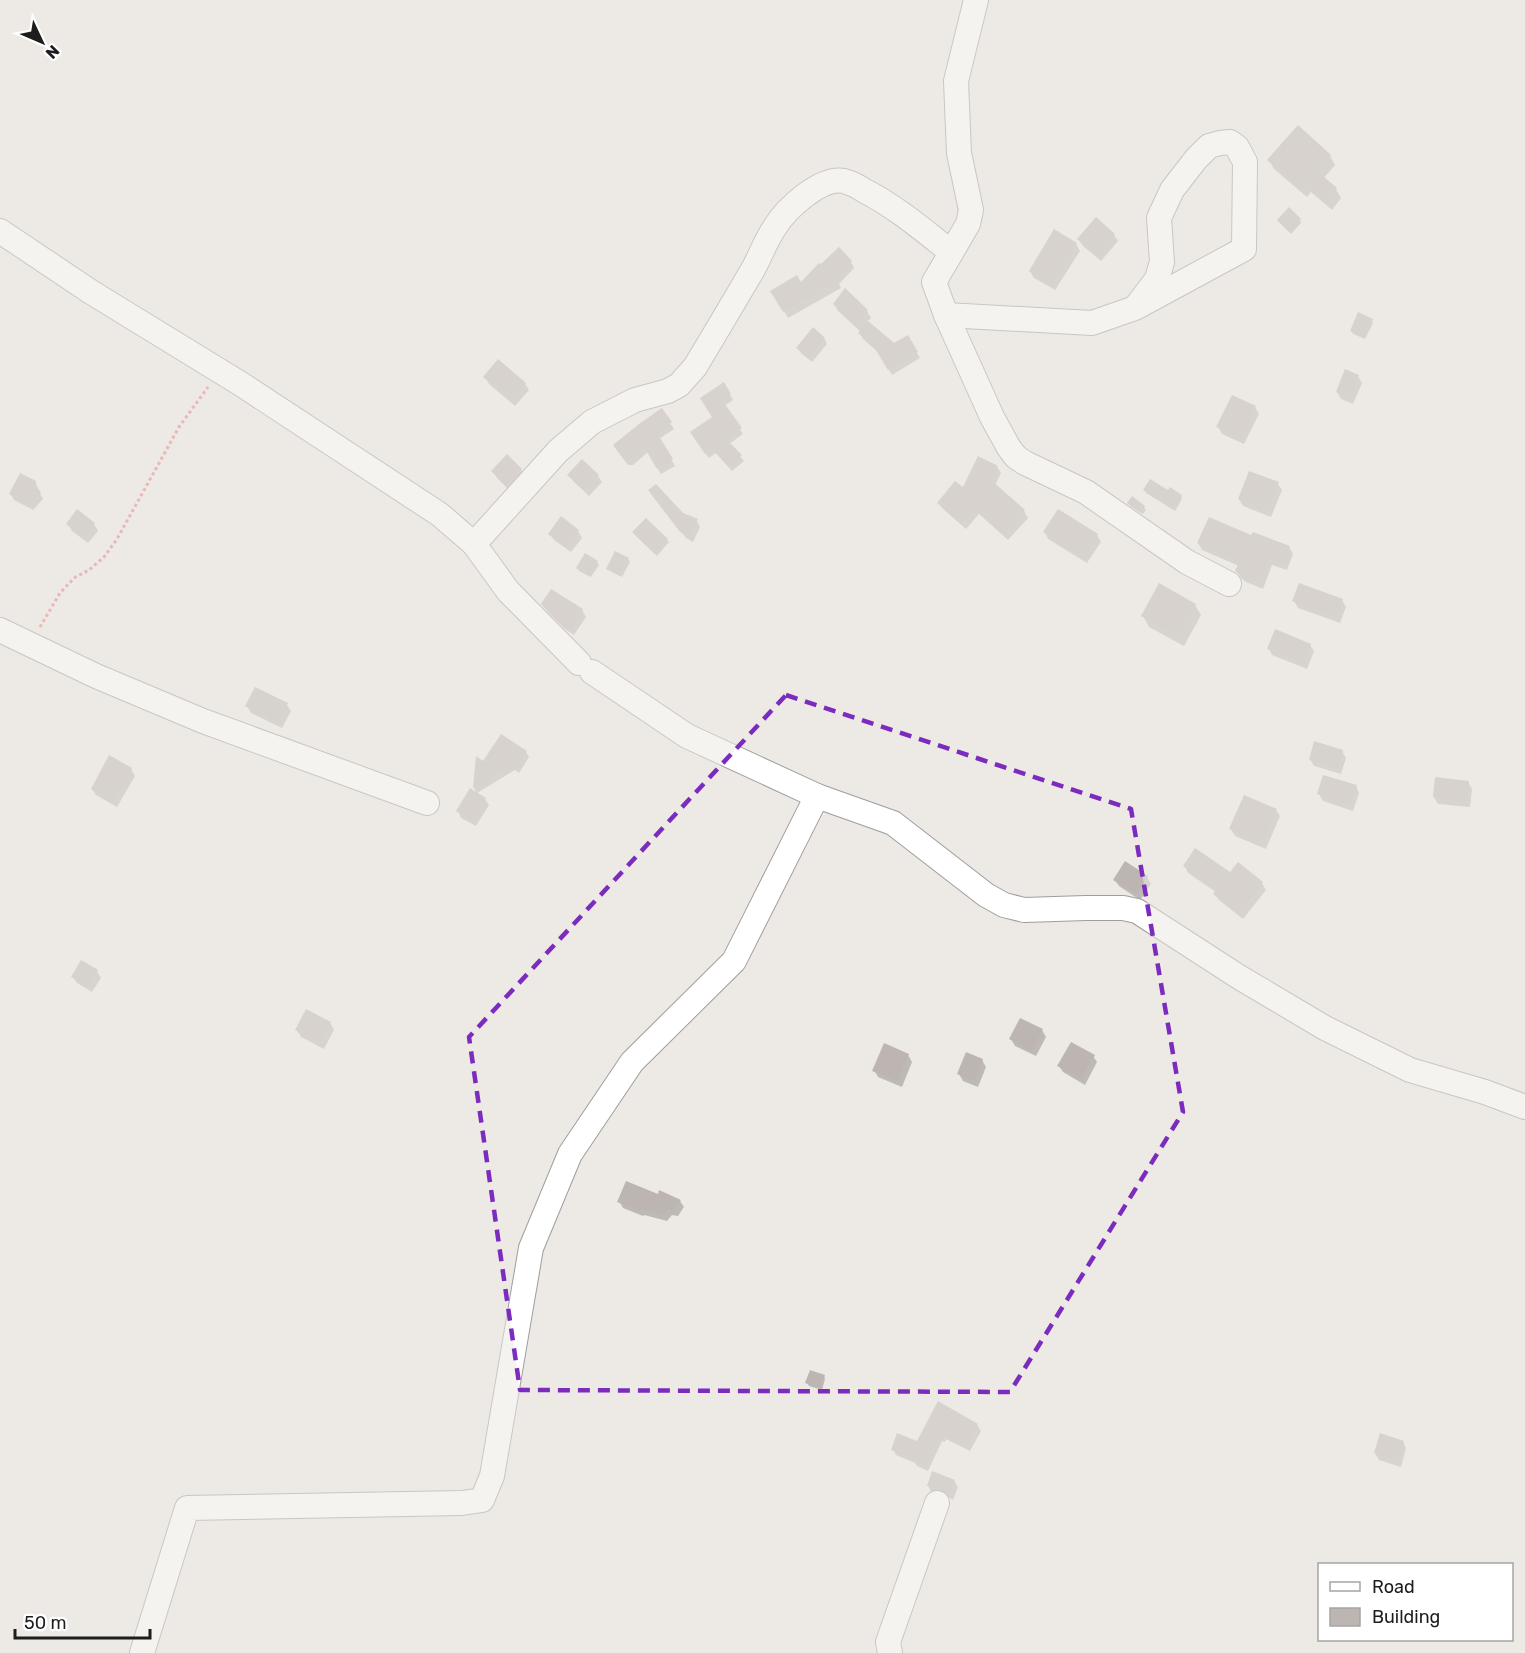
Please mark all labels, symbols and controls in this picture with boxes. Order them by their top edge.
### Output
north arrow [12,12,72,72]
text: N [42,41,63,63]
legend [1318,1563,1513,1641]
text: Road [1372,1576,1415,1598]
scale bar [15,1602,150,1640]
text: Building [1372,1606,1440,1628]
text: 50 m [24,1612,67,1634]

